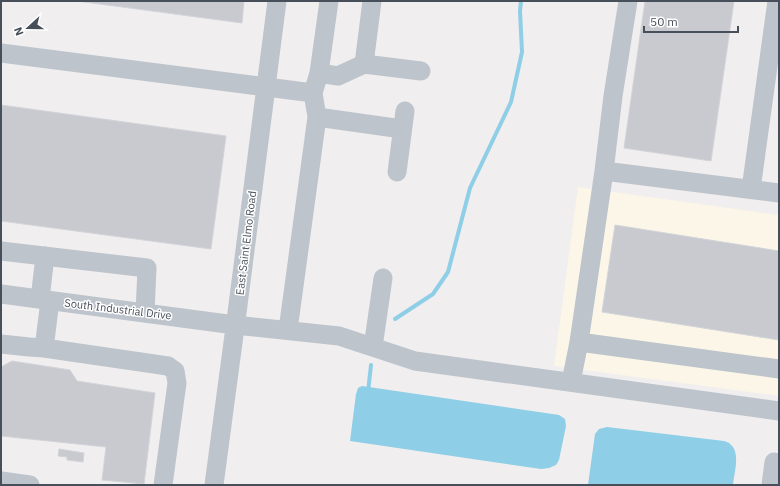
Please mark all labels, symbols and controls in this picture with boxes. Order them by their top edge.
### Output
north arrow [8,8,48,48]
scale bar [644,8,738,34]
text: 50 m [650,14,678,29]
text: N [11,25,27,38]
street label: East Saint Elmo Road [233,190,259,296]
street label: South Industrial Drive [64,295,172,323]

